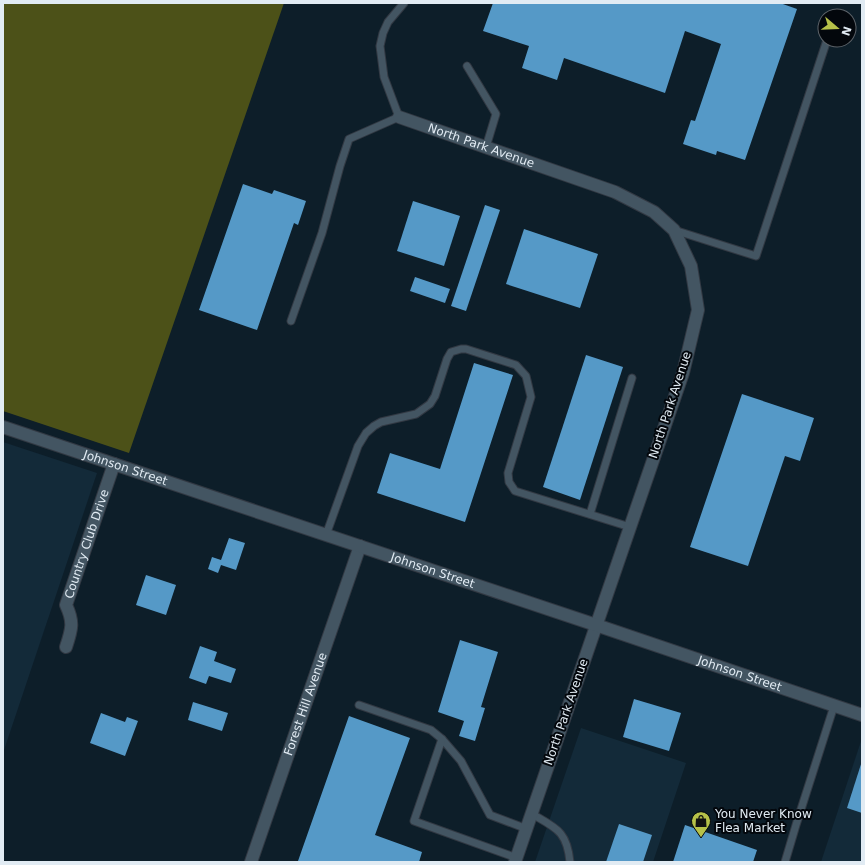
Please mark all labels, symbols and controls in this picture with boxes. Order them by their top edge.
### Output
north arrow [817,8,857,48]
text: N [838,25,854,38]
street label: North Park Avenue [426,121,536,170]
street label: North Park Avenue [646,350,694,460]
street label: Johnson Street [81,447,169,488]
street label: Country Club Drive [62,488,112,600]
street label: Johnson Street [388,550,477,591]
street label: Forest Hill Avenue [281,651,330,758]
street label: Johnson Street [695,653,784,694]
street label: North Park Avenue [541,657,591,767]
place label: You Never Know Flea Market [714,807,812,835]
shop icon: You Never Know Flea Market [690,810,712,838]

